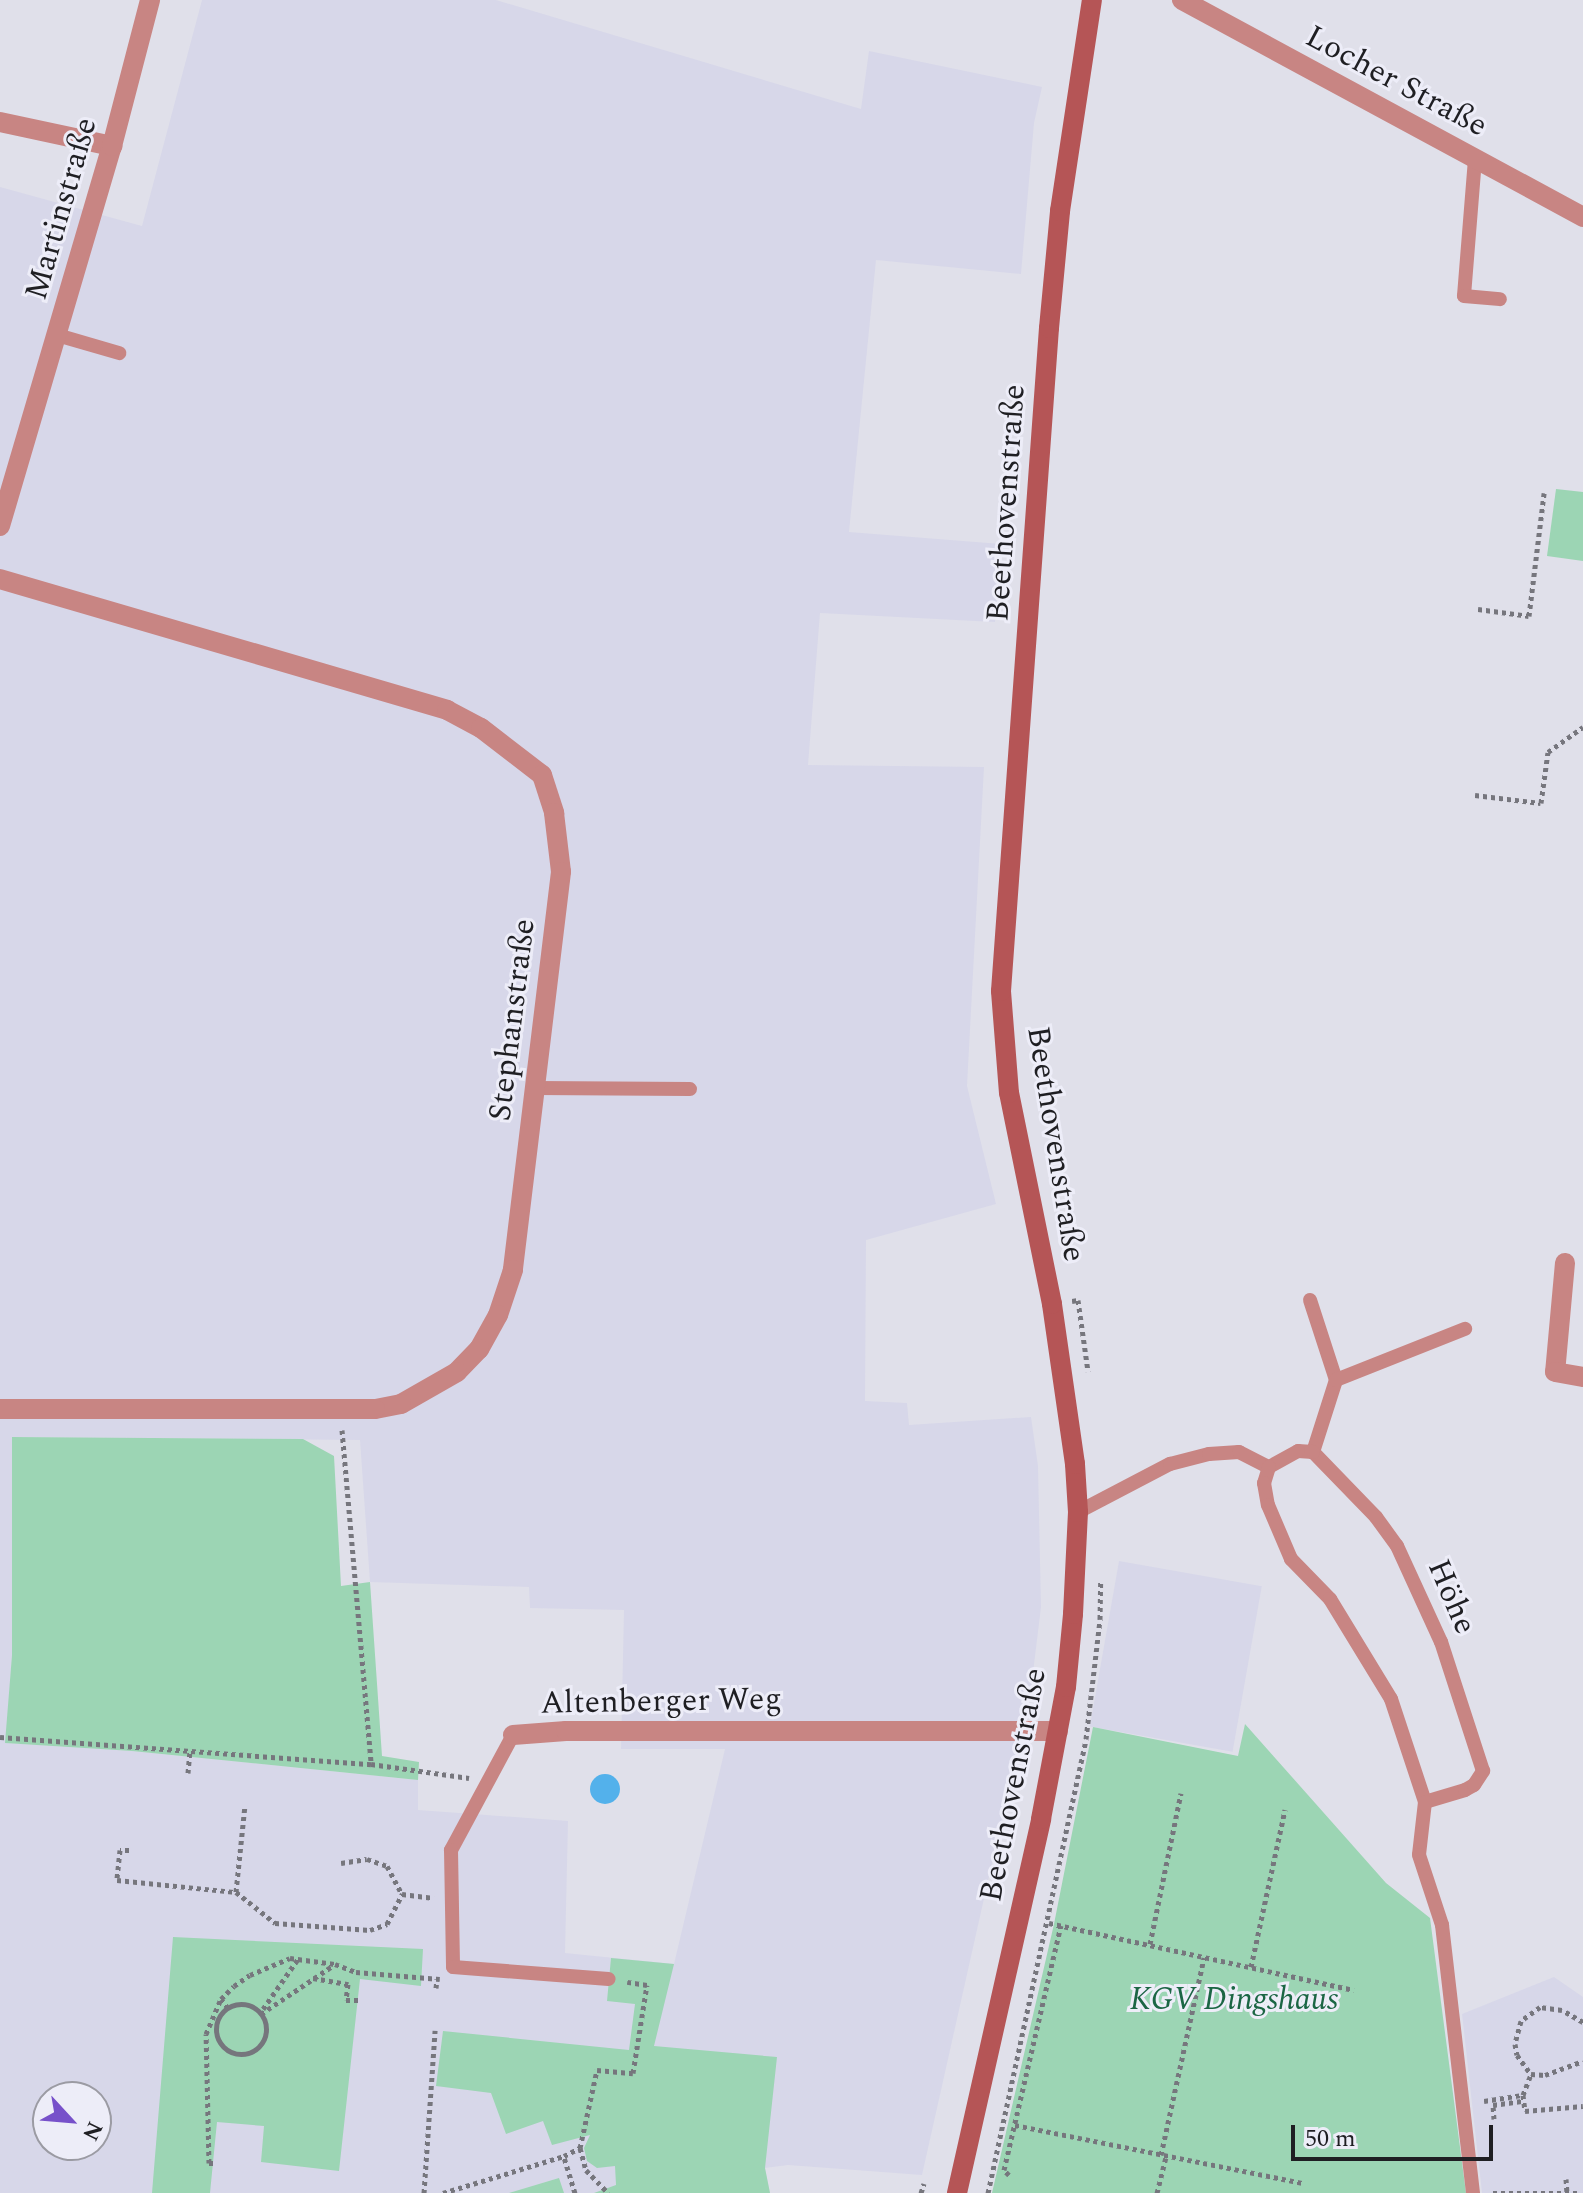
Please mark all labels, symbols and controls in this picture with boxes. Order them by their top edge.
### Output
street label: Locher Straße [1299,18,1493,146]
street label: Martinstraße [18,114,106,304]
street label: Beethovenstraße [980,383,1034,623]
street label: Stephanstraße [482,917,544,1123]
street label: Beethovenstraße [1017,1024,1093,1264]
street label: Höhe [1418,1554,1484,1640]
street label: Beethovenstraße [972,1665,1056,1905]
street label: Altenberger Weg [540,1681,782,1723]
park label: KGV Dingshaus [1130,1981,1338,2019]
north arrow [32,2081,112,2161]
scale bar [1295,2109,1497,2159]
text: N [73,2116,111,2146]
text: 50 m [1305,2121,1356,2157]

